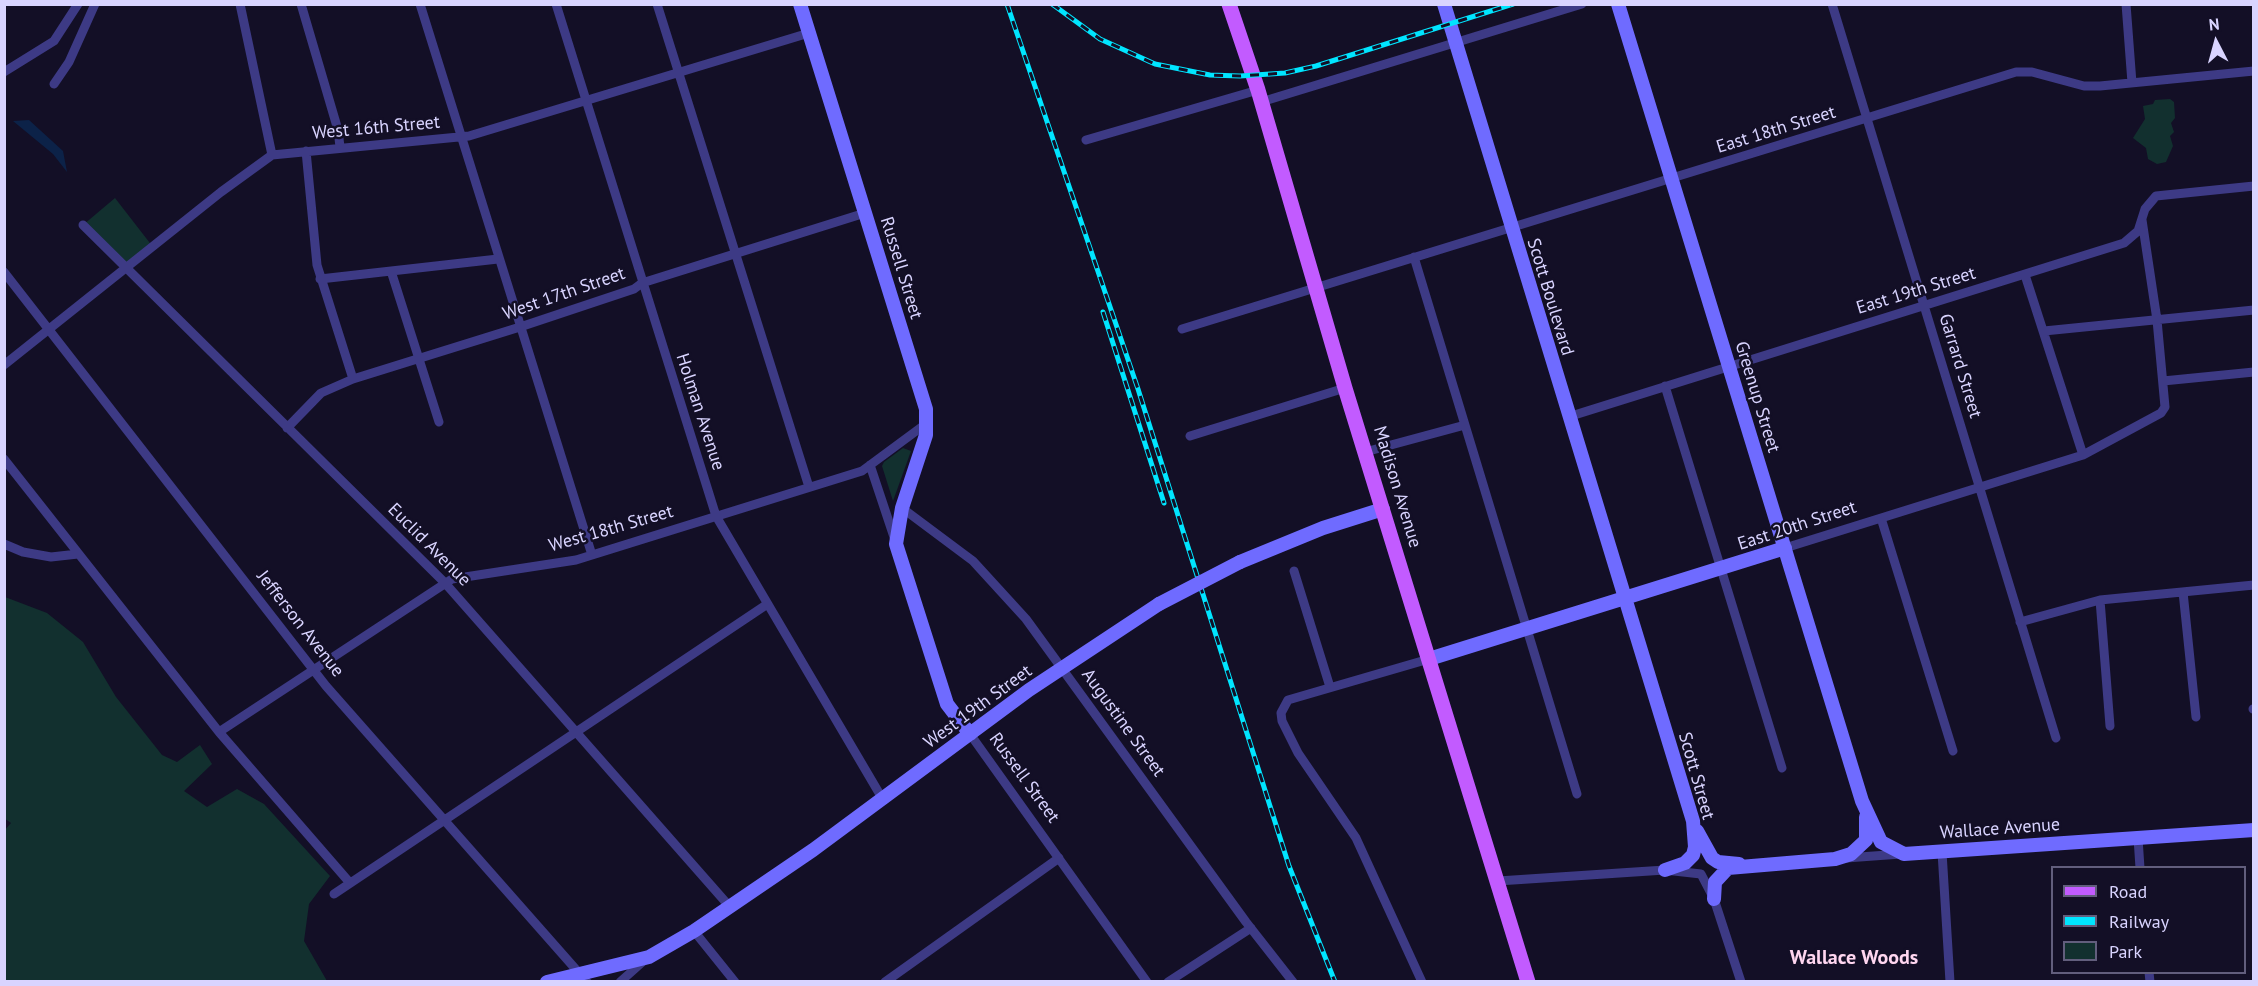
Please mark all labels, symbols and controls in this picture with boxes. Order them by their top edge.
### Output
north arrow [2186,12,2246,72]
text: N [2208,14,2220,35]
street label: East 18th Street [1714,102,1838,158]
street label: West 16th Street [311,112,441,144]
street label: Russell Street [875,214,927,322]
street label: Scott Boulevard [1522,236,1578,358]
street label: West 17th Street [500,263,628,325]
street label: East 19th Street [1854,263,1978,319]
street label: Garrard Street [1934,311,1986,421]
street label: Greenup Street [1730,339,1784,455]
street label: Holman Avenue [671,351,729,473]
street label: Madison Avenue [1368,424,1426,550]
street label: East 20th Street [1735,497,1859,555]
street label: Euclid Avenue [383,499,475,591]
street label: West 18th Street [546,501,676,557]
street label: Jefferson Avenue [252,567,348,681]
street label: West 19th Street [920,661,1036,753]
street label: Augustine Street [1077,665,1169,781]
street label: Russell Street [984,729,1064,827]
street label: Scott Street [1673,730,1719,822]
street label: Wallace Avenue [1939,814,2061,844]
legend [2051,866,2246,974]
text: Road [2109,880,2147,903]
text: Railway [2109,910,2169,933]
text: Park [2109,940,2142,963]
district label: Wallace Woods [1790,946,1918,970]

